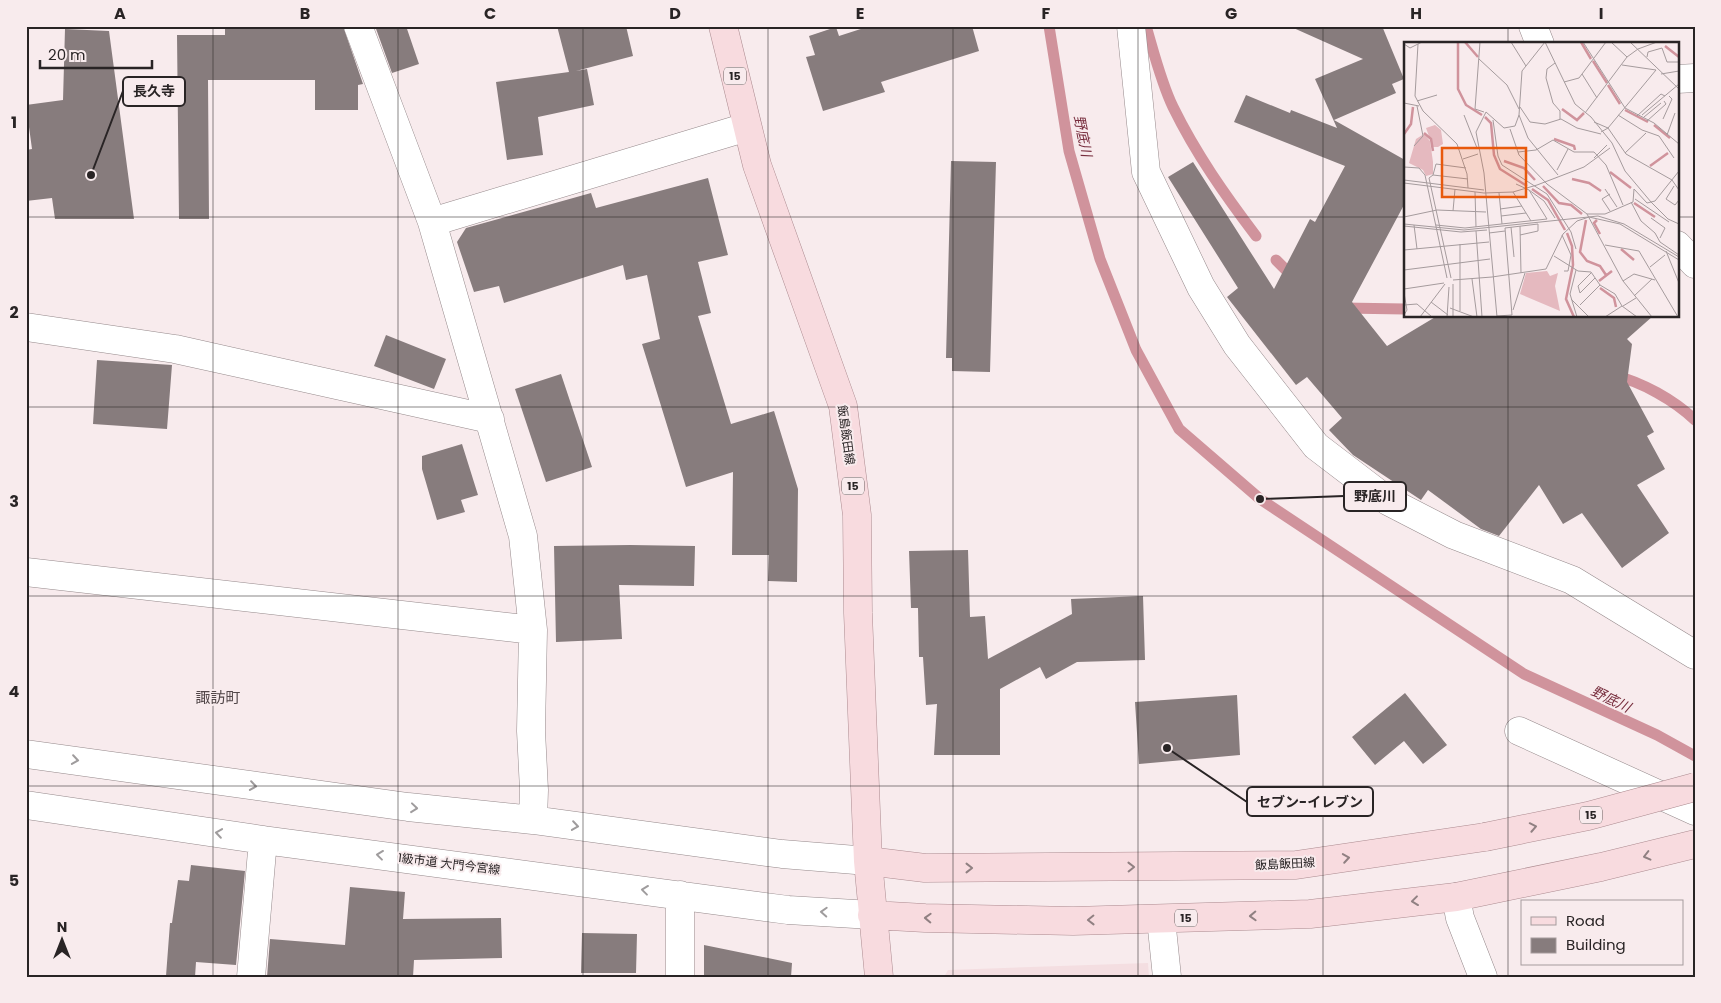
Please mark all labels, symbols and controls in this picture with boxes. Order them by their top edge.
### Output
text: A [114,2,126,25]
text: B [300,2,310,25]
text: C [484,2,496,25]
text: D [669,2,681,25]
text: E [856,2,864,25]
text: F [1042,2,1051,25]
text: G [1225,2,1237,25]
text: H [1410,2,1422,25]
text: I [1599,2,1603,25]
scale bar [40,38,152,70]
inset map [1404,42,1678,318]
text: 20 m [48,44,86,65]
road number: 15 [724,68,746,84]
callout: 長久寺 [123,77,185,106]
text: 長久寺 [133,81,175,101]
text: 1 [11,111,17,134]
water label: 野底川 [1069,113,1097,160]
text: 2 [9,301,19,324]
street label: 飯島飯田線 [834,404,859,466]
road number: 15 [842,478,864,494]
callout: 野底川 [1344,482,1406,511]
text: 野底川 [1354,486,1396,506]
text: 3 [9,490,19,513]
text: 4 [9,680,20,703]
water label: 野底川 [1588,681,1636,718]
district label: 諏訪町 [195,687,241,708]
one-way arrow [70,755,79,765]
one-way arrow [248,780,257,790]
callout: セブン-イレブン [1247,787,1373,816]
text: セブン-イレブン [1257,792,1363,812]
one-way arrow [410,802,418,813]
road number: 15 [1580,806,1602,824]
one-way arrow [572,820,580,831]
one-way arrow [1529,822,1538,833]
one-way arrow [214,829,223,839]
street label: 1級市道 大門今宮線 [397,849,501,878]
one-way arrow [375,850,383,861]
one-way arrow [1643,850,1652,861]
street label: 飯島飯田線 [1255,853,1315,874]
one-way arrow [1342,853,1350,864]
one-way arrow [1128,862,1136,872]
one-way arrow [966,863,973,873]
text: 5 [9,869,19,892]
one-way arrow [641,885,649,896]
one-way arrow [1411,895,1419,906]
legend [1521,900,1684,966]
one-way arrow [819,906,827,917]
road number: 15 [1175,910,1197,926]
text: Road [1566,910,1605,931]
one-way arrow [1249,911,1257,921]
one-way arrow [924,913,932,924]
one-way arrow [1087,915,1095,926]
north arrow [38,916,88,966]
text: N [57,917,67,937]
text: Building [1566,934,1626,955]

